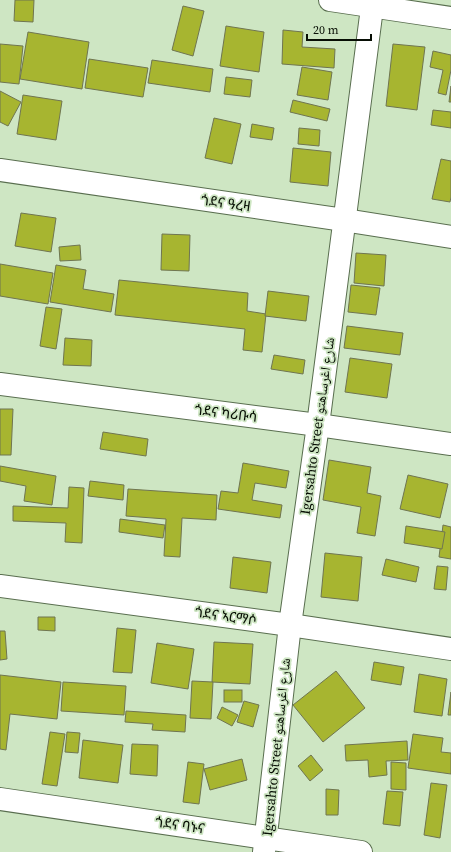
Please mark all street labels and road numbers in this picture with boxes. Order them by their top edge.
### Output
street label: ጎደና ዓረዛ [200,190,252,216]
street label: Igersahto Street شارع اغرساهتو [295,336,339,516]
street label: ጎደና ካሪቡሳ [194,399,258,427]
street label: ጎደና ኣርማሶ [194,602,258,630]
street label: Igersahto Street شارع اغرساهتو [257,657,295,837]
street label: ጎደና ባኑና [154,812,206,838]

